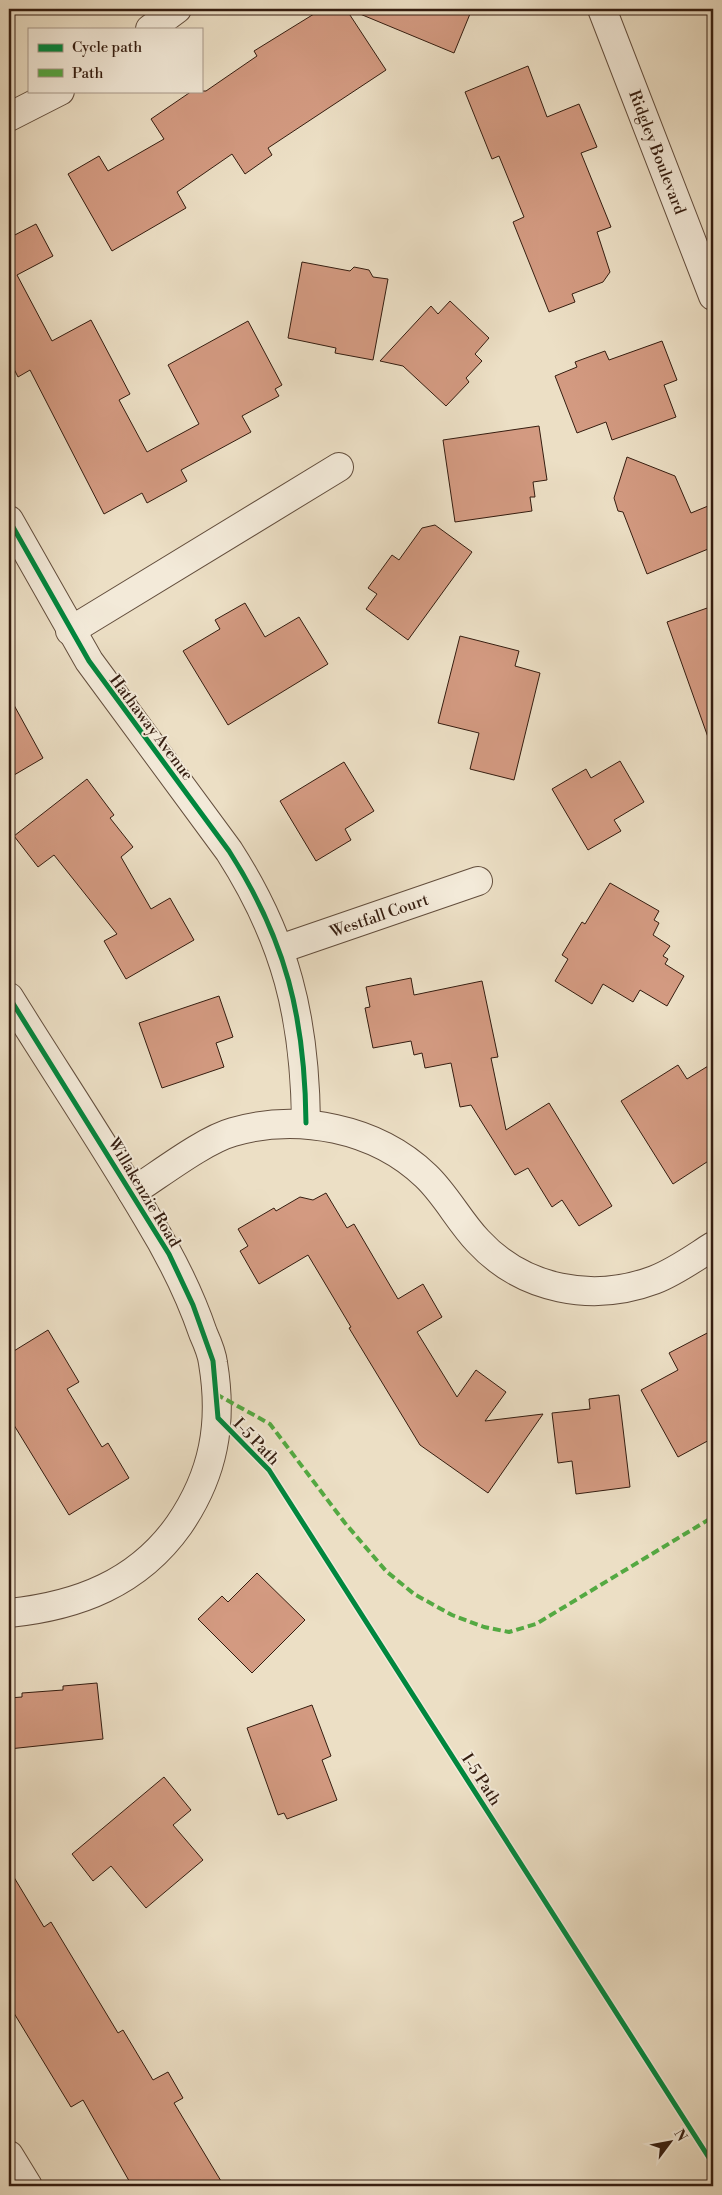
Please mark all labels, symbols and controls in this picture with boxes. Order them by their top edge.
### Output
legend [28,28,202,92]
text: Cycle path [72,38,142,57]
text: Path [72,64,104,83]
street label: Ridgley Boulevard [624,87,690,217]
street label: Hathaway Avenue [105,671,197,784]
street label: Westfall Court [326,890,432,943]
street label: Willakenzie Road [103,1133,185,1251]
street label: I-5 Path [229,1414,284,1470]
street label: I-5 Path [457,1750,506,1810]
north arrow [644,2118,694,2168]
text: N [670,2126,691,2145]

